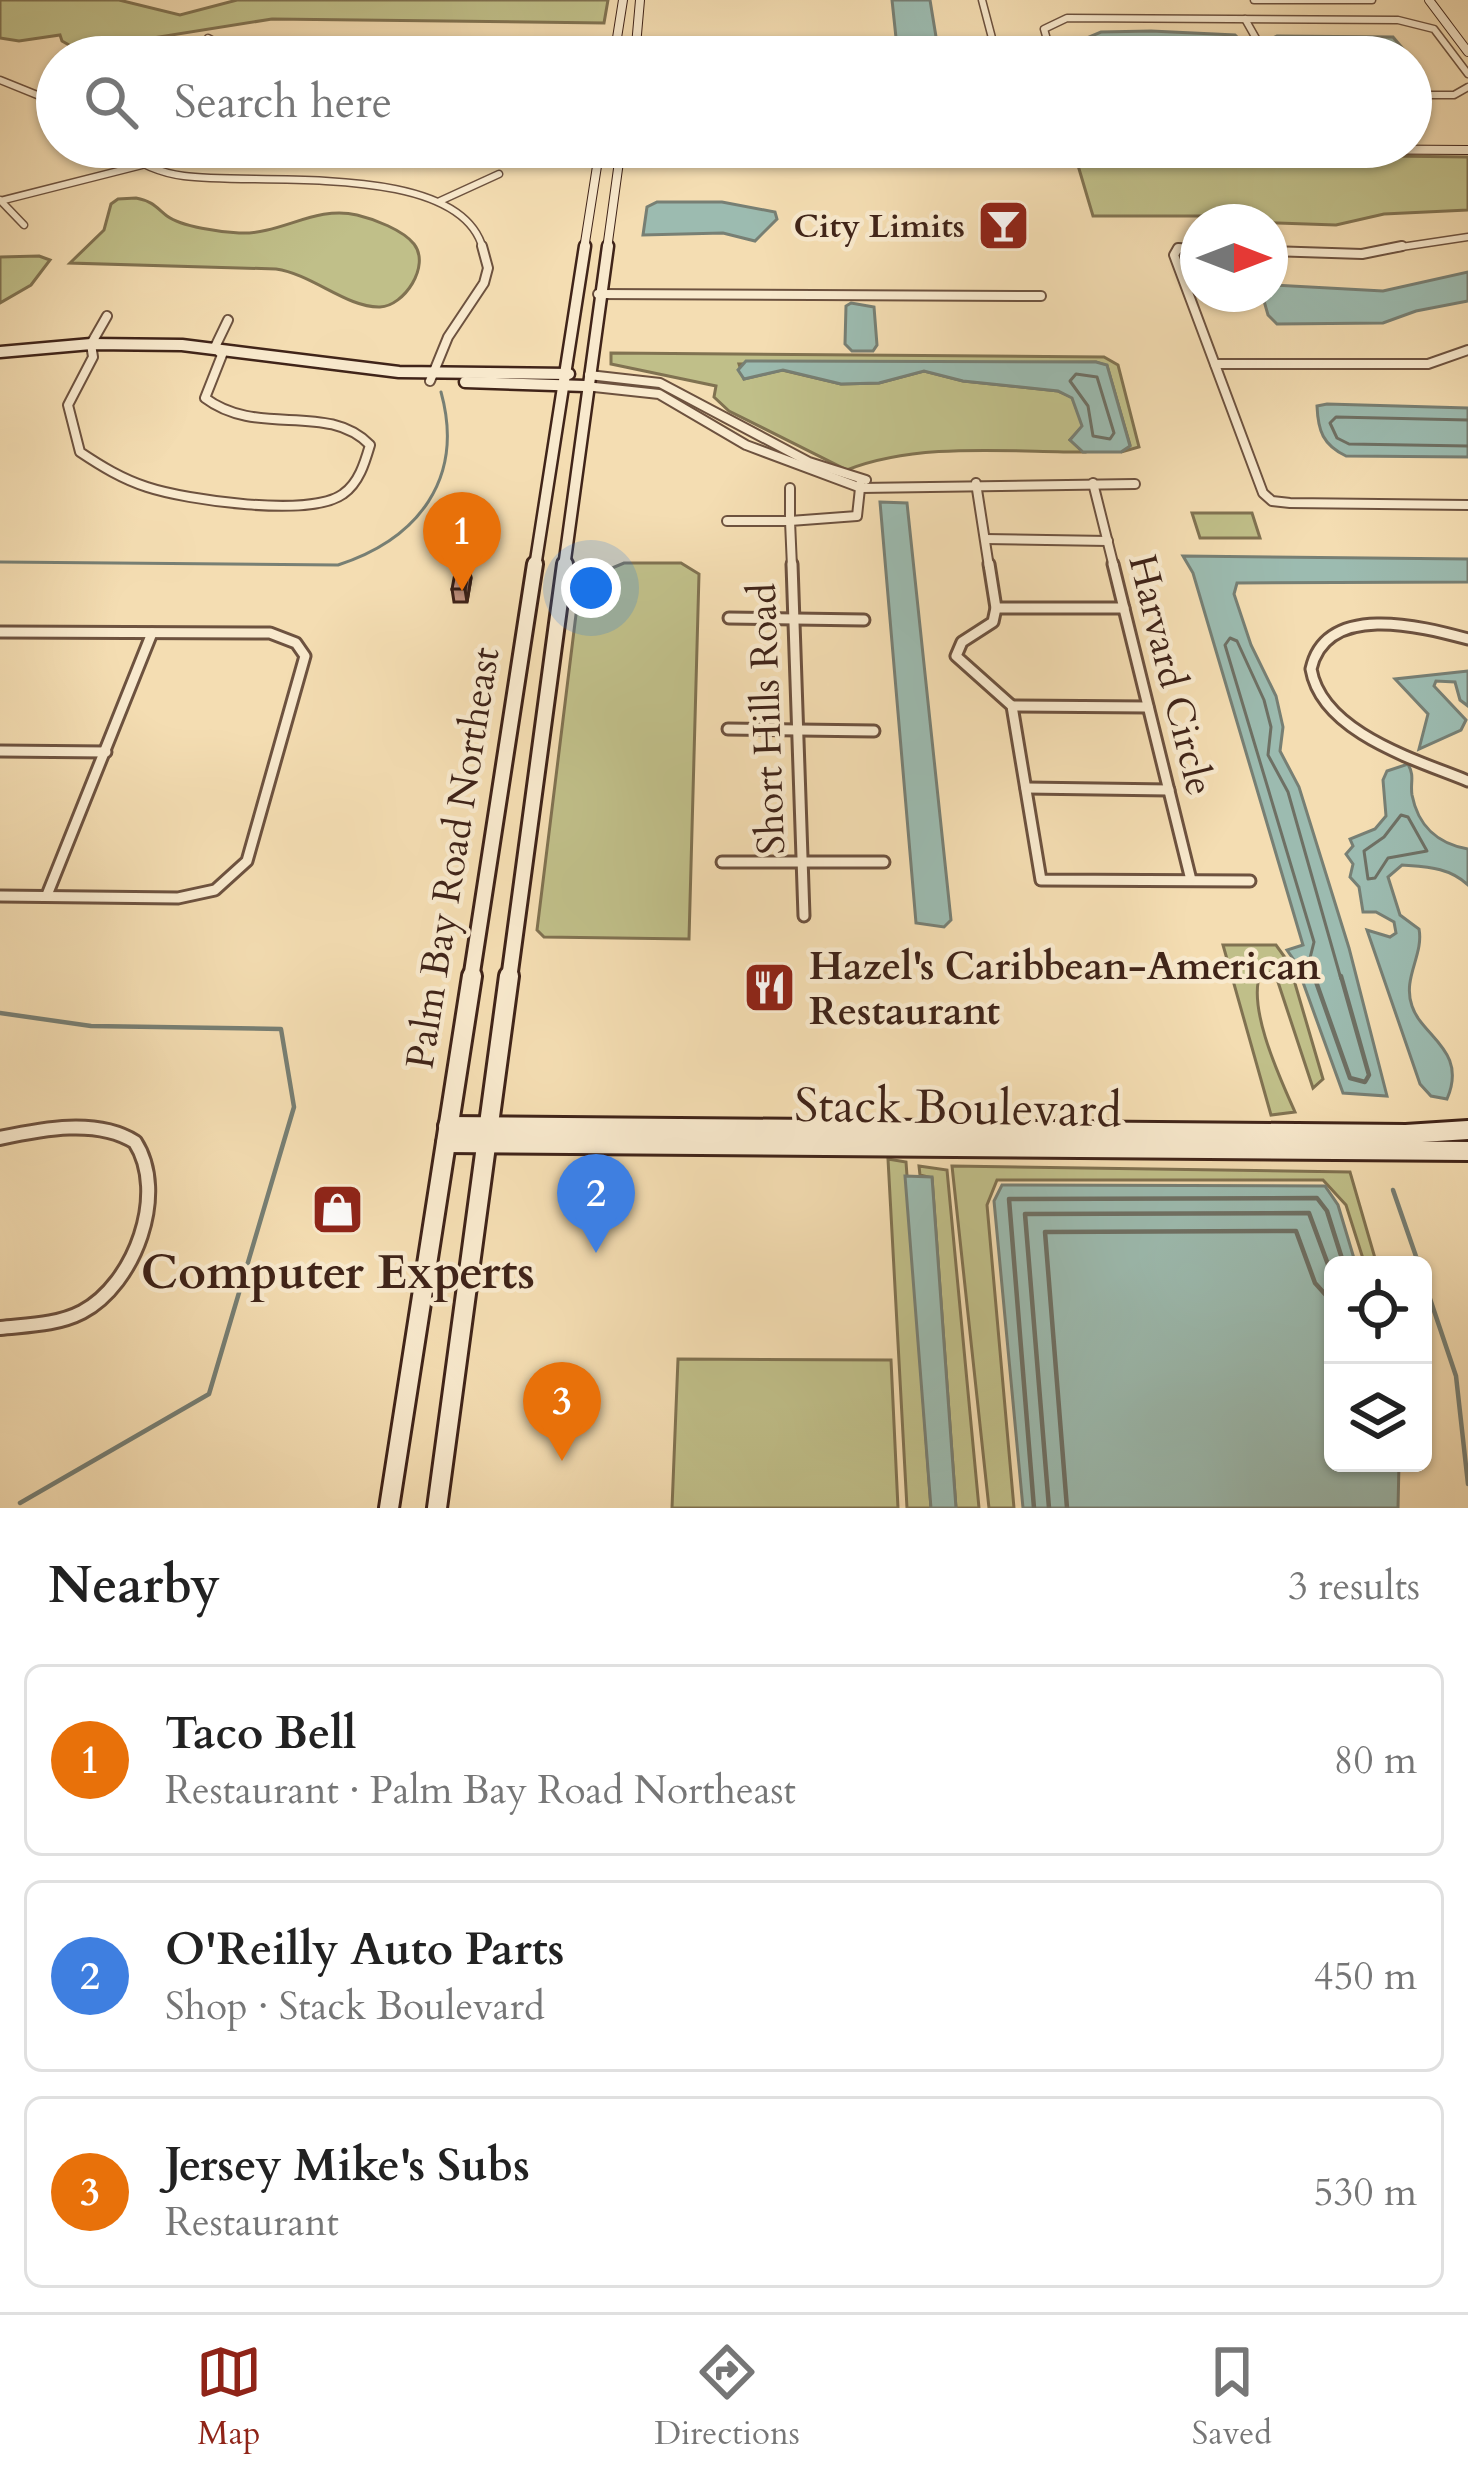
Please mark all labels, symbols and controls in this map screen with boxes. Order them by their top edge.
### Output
search box [36,36,1432,168]
icon: search [78,69,144,135]
text: Search here [174,72,392,133]
bar icon: City Limits [976,198,1032,254]
place label: City Limits [793,204,965,249]
north arrow [1180,204,1288,312]
pin: 1 [423,492,501,591]
street label: Harvard Circle [1116,549,1226,801]
your location [561,558,621,618]
street label: Short Hills Road [736,582,798,856]
street label: Palm Bay Road Northeast [393,643,513,1073]
place label: Hazel's Caribbean-American Restaurant [809,940,1321,1038]
restaurant icon: Hazel's Caribbean-American Restaurant [742,960,798,1016]
street label: Stack Boulevard [794,1073,1123,1143]
pin: 2 [557,1154,635,1253]
shop icon: Computer Experts [310,1181,366,1237]
place label: Computer Experts [141,1240,535,1305]
map controls [1324,1256,1432,1472]
button: locate [1324,1256,1432,1364]
pin: 3 [523,1362,601,1461]
button: layers [1324,1364,1432,1472]
text: Nearby [48,1551,220,1621]
text: 3 results [1288,1560,1420,1613]
text: Taco Bell [165,1703,356,1764]
text: 1 [80,1734,100,1787]
text: 80 m [1334,1734,1417,1787]
text: Restaurant · Palm Bay Road Northeast [165,1764,796,1817]
text: O'Reilly Auto Parts [165,1919,564,1980]
text: 2 [80,1950,100,2003]
text: 450 m [1314,1950,1417,2003]
text: Shop · Stack Boulevard [165,1980,545,2033]
text: Jersey Mike's Subs [165,2135,530,2196]
text: 3 [80,2166,100,2219]
text: 530 m [1314,2166,1417,2219]
text: Restaurant [165,2196,339,2249]
tab: Map [196,2339,262,2456]
tab: Directions [654,2339,800,2456]
tab: Saved [1192,2339,1272,2456]

